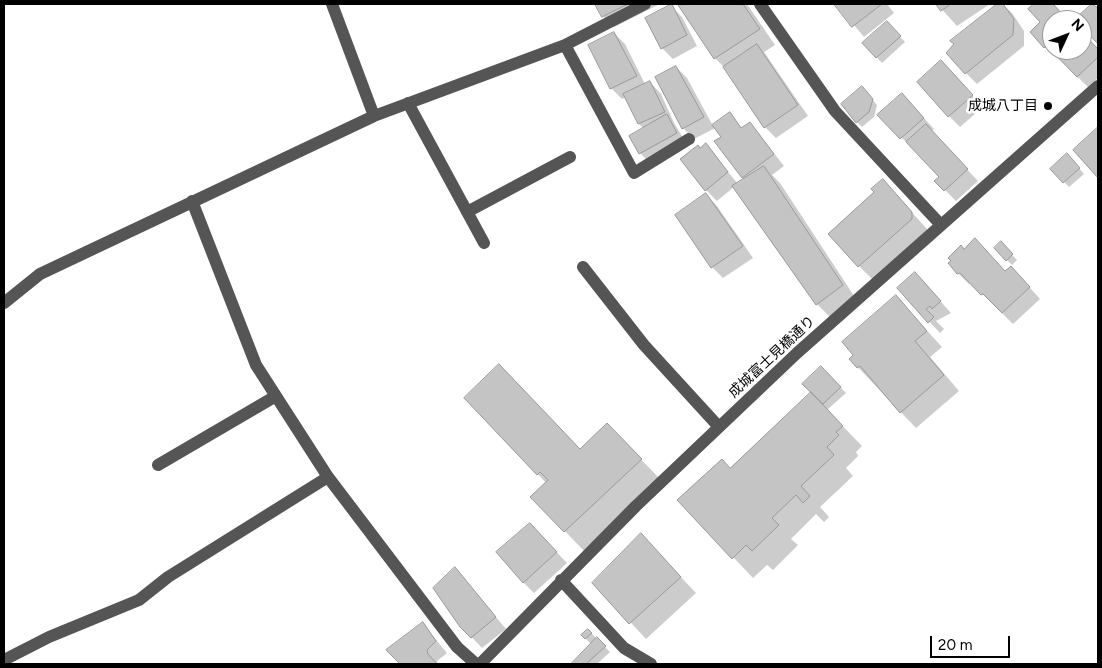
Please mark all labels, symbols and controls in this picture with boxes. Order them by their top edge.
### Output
north arrow [1042,10,1092,60]
text: N [1068,15,1088,35]
place label: 成城八丁目 [968,98,1038,114]
marker: 成城八丁目 [1042,100,1054,112]
street label: 成城富士見橋通り [725,313,819,401]
scale bar [932,626,1012,658]
text: 20 m [938,636,972,654]

